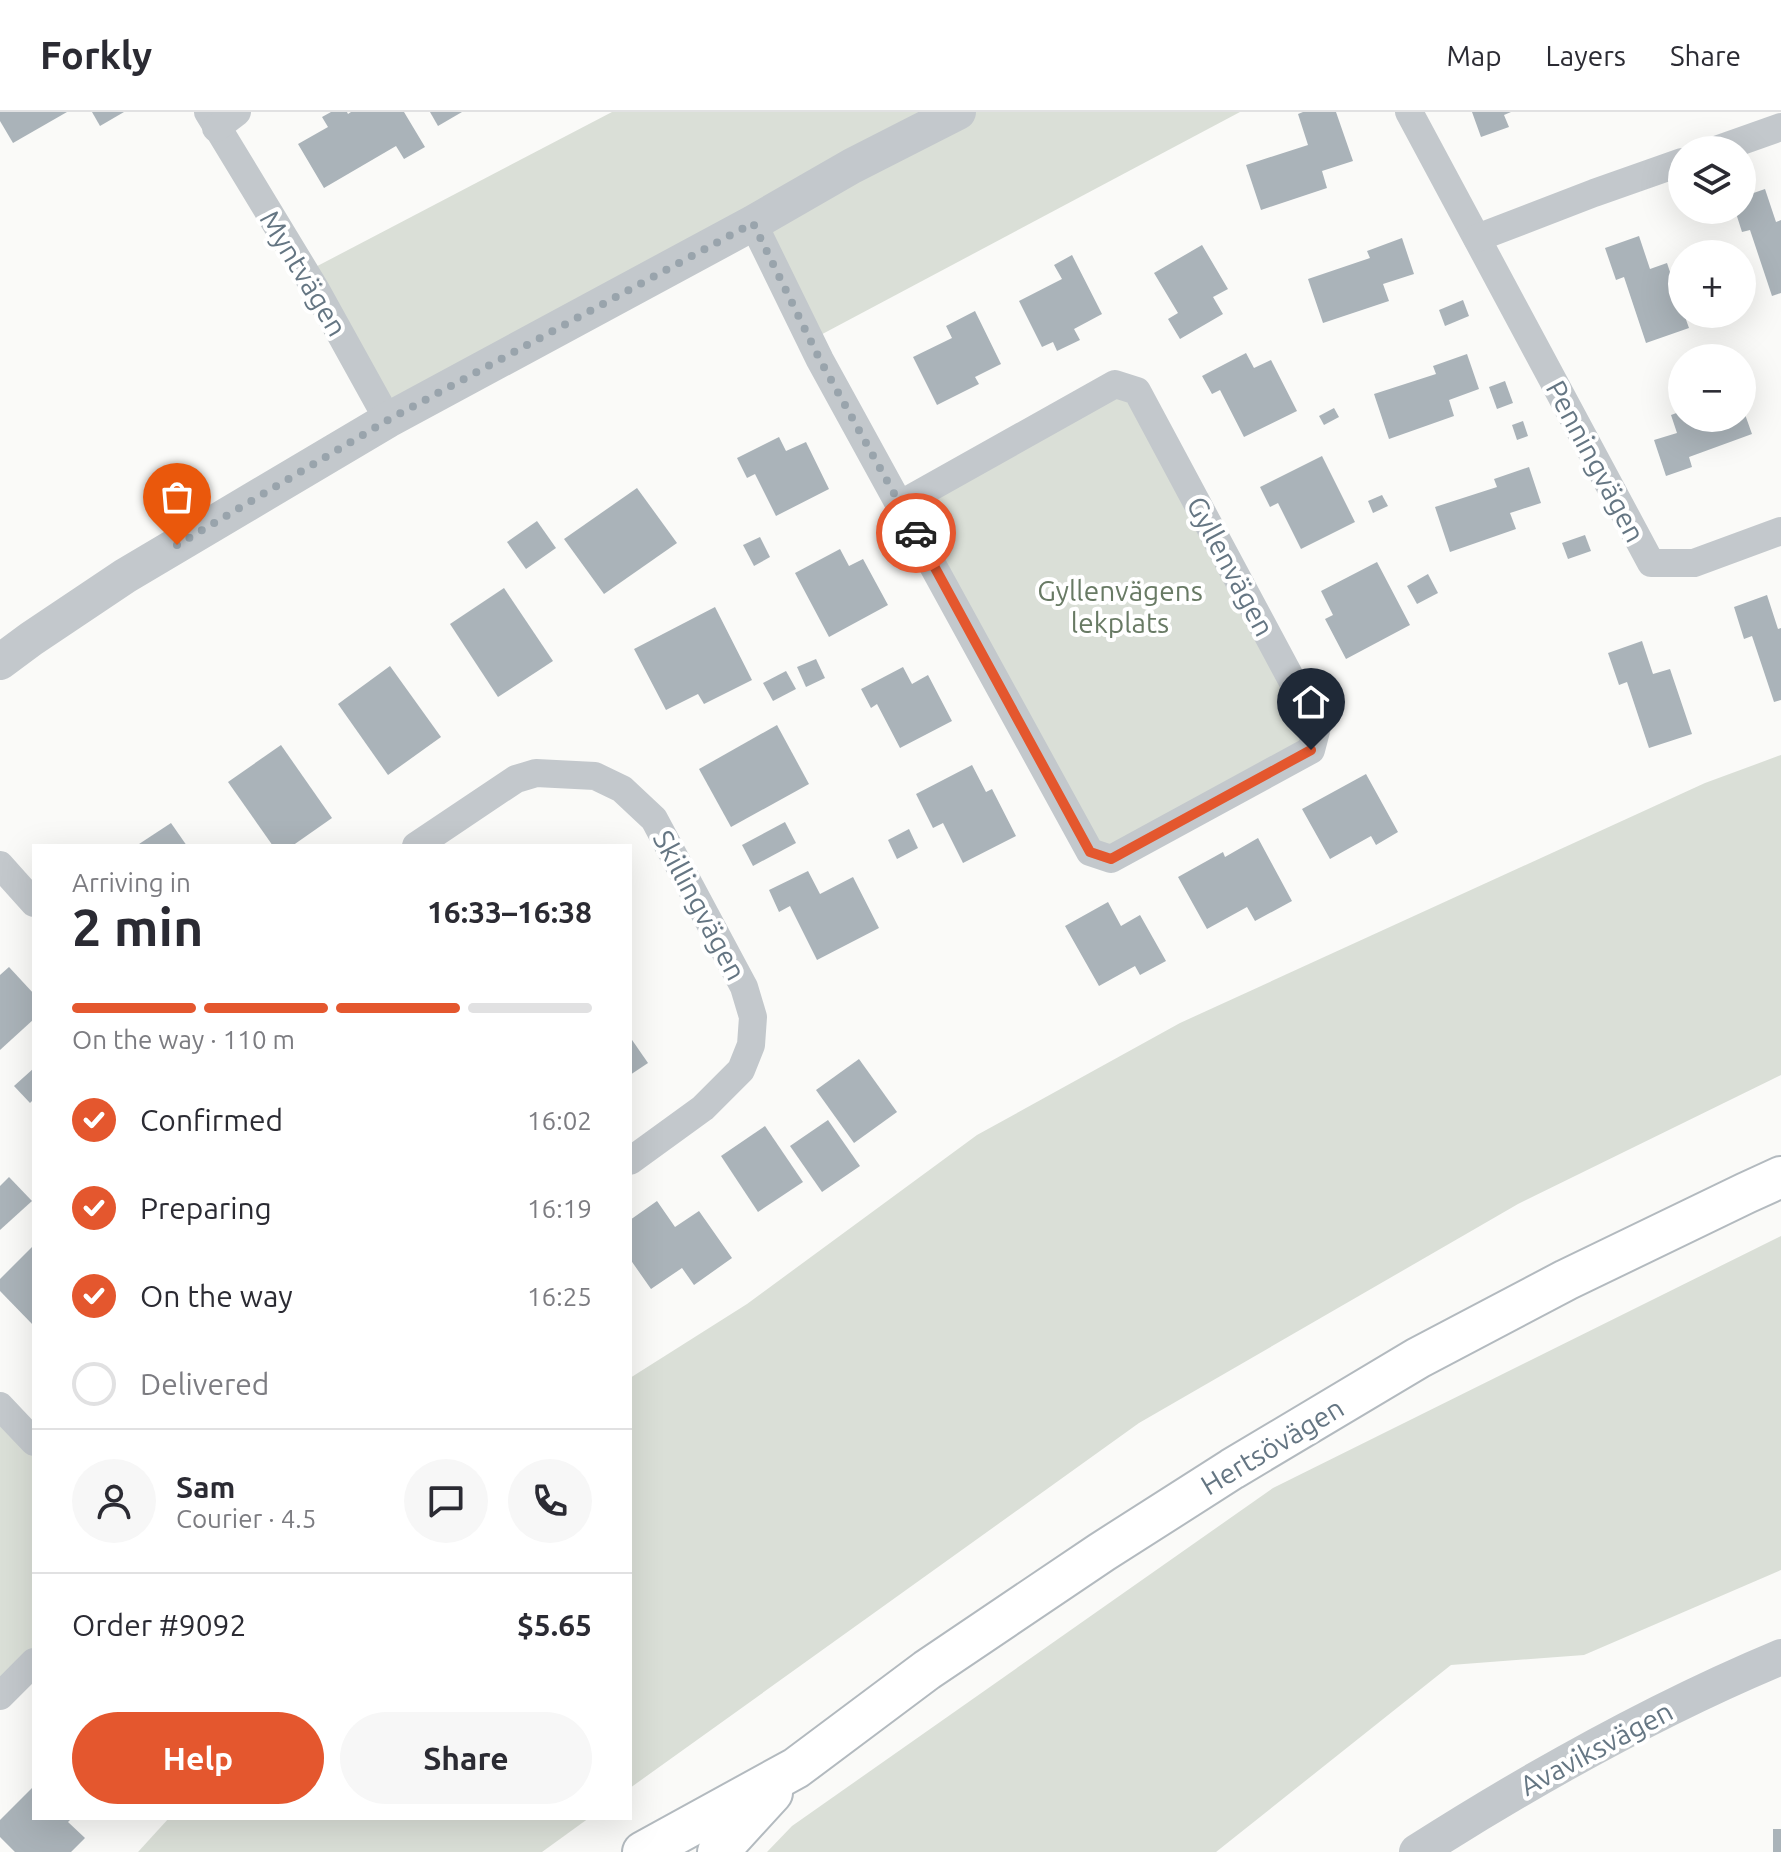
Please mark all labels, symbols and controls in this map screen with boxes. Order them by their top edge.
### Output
text: Forkly [40,34,152,76]
text: Map [1446,40,1502,71]
text: Layers [1546,40,1626,71]
text: Share [1670,40,1741,71]
map controls [1668,136,1756,432]
button: layers [1668,136,1756,224]
street label: Myntvägen [255,205,353,341]
button: + [1668,240,1756,328]
button: − [1668,344,1756,432]
street label: Penningvägen [1541,375,1651,547]
pin [143,463,211,545]
icon: bag [155,475,199,519]
street label: Gyllenvägen [1181,491,1281,641]
courier [876,493,956,573]
icon: car [894,511,938,555]
park label: Gyllenvägens lekplats [1037,575,1203,638]
pin [1277,668,1345,750]
icon: home [1289,680,1333,724]
street label: Skillingvägen [648,825,752,985]
text: Arriving in [72,868,191,897]
text: 16:33–16:38 [427,895,592,929]
text: 2 min [72,898,203,956]
text: On the way · 110 m [72,1025,295,1054]
icon: check [72,1098,116,1142]
text: Confirmed [140,1103,283,1137]
text: 16:02 [527,1106,592,1135]
icon: check [72,1186,116,1230]
text: Preparing [140,1191,272,1225]
text: 16:19 [527,1194,592,1223]
icon: check [72,1274,116,1318]
text: On the way [140,1279,293,1313]
text: 16:25 [527,1282,592,1311]
text: Delivered [140,1367,269,1401]
street label: Hertsövägen [1195,1391,1349,1501]
button: person [72,1459,156,1543]
button: chat [404,1459,488,1543]
button: phone [508,1459,592,1543]
text: Sam [176,1470,235,1504]
text: Courier · 4.5 [176,1504,316,1533]
text: Order #9092 [72,1608,246,1642]
text: $5.65 [517,1608,592,1642]
street label: Avaviksvägen [1514,1695,1678,1801]
button: Help [72,1712,324,1804]
button: Share [340,1712,592,1804]

